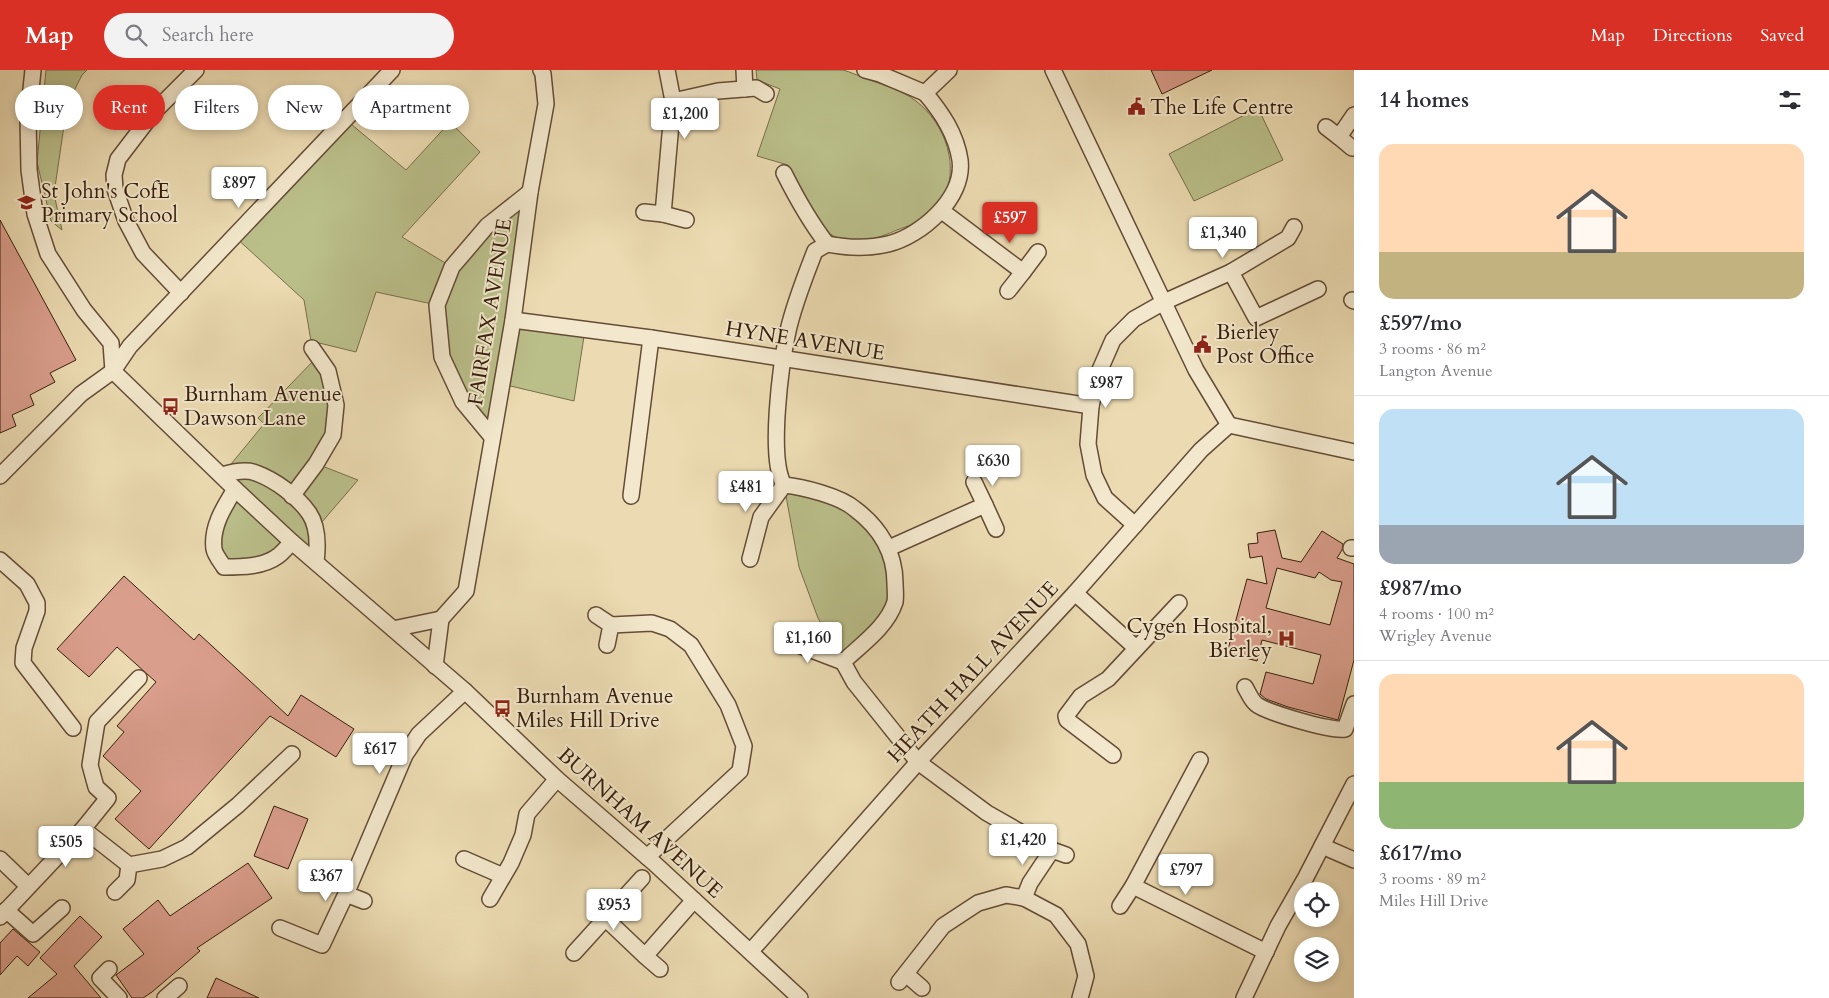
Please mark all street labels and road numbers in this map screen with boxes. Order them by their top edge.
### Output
street label: FAIRFAX AVENUE [461,216,519,408]
street label: HYNE AVENUE [723,314,887,368]
street label: HEATH HALL AVENUE [881,575,1065,769]
street label: BURNHAM AVENUE [551,741,729,905]

